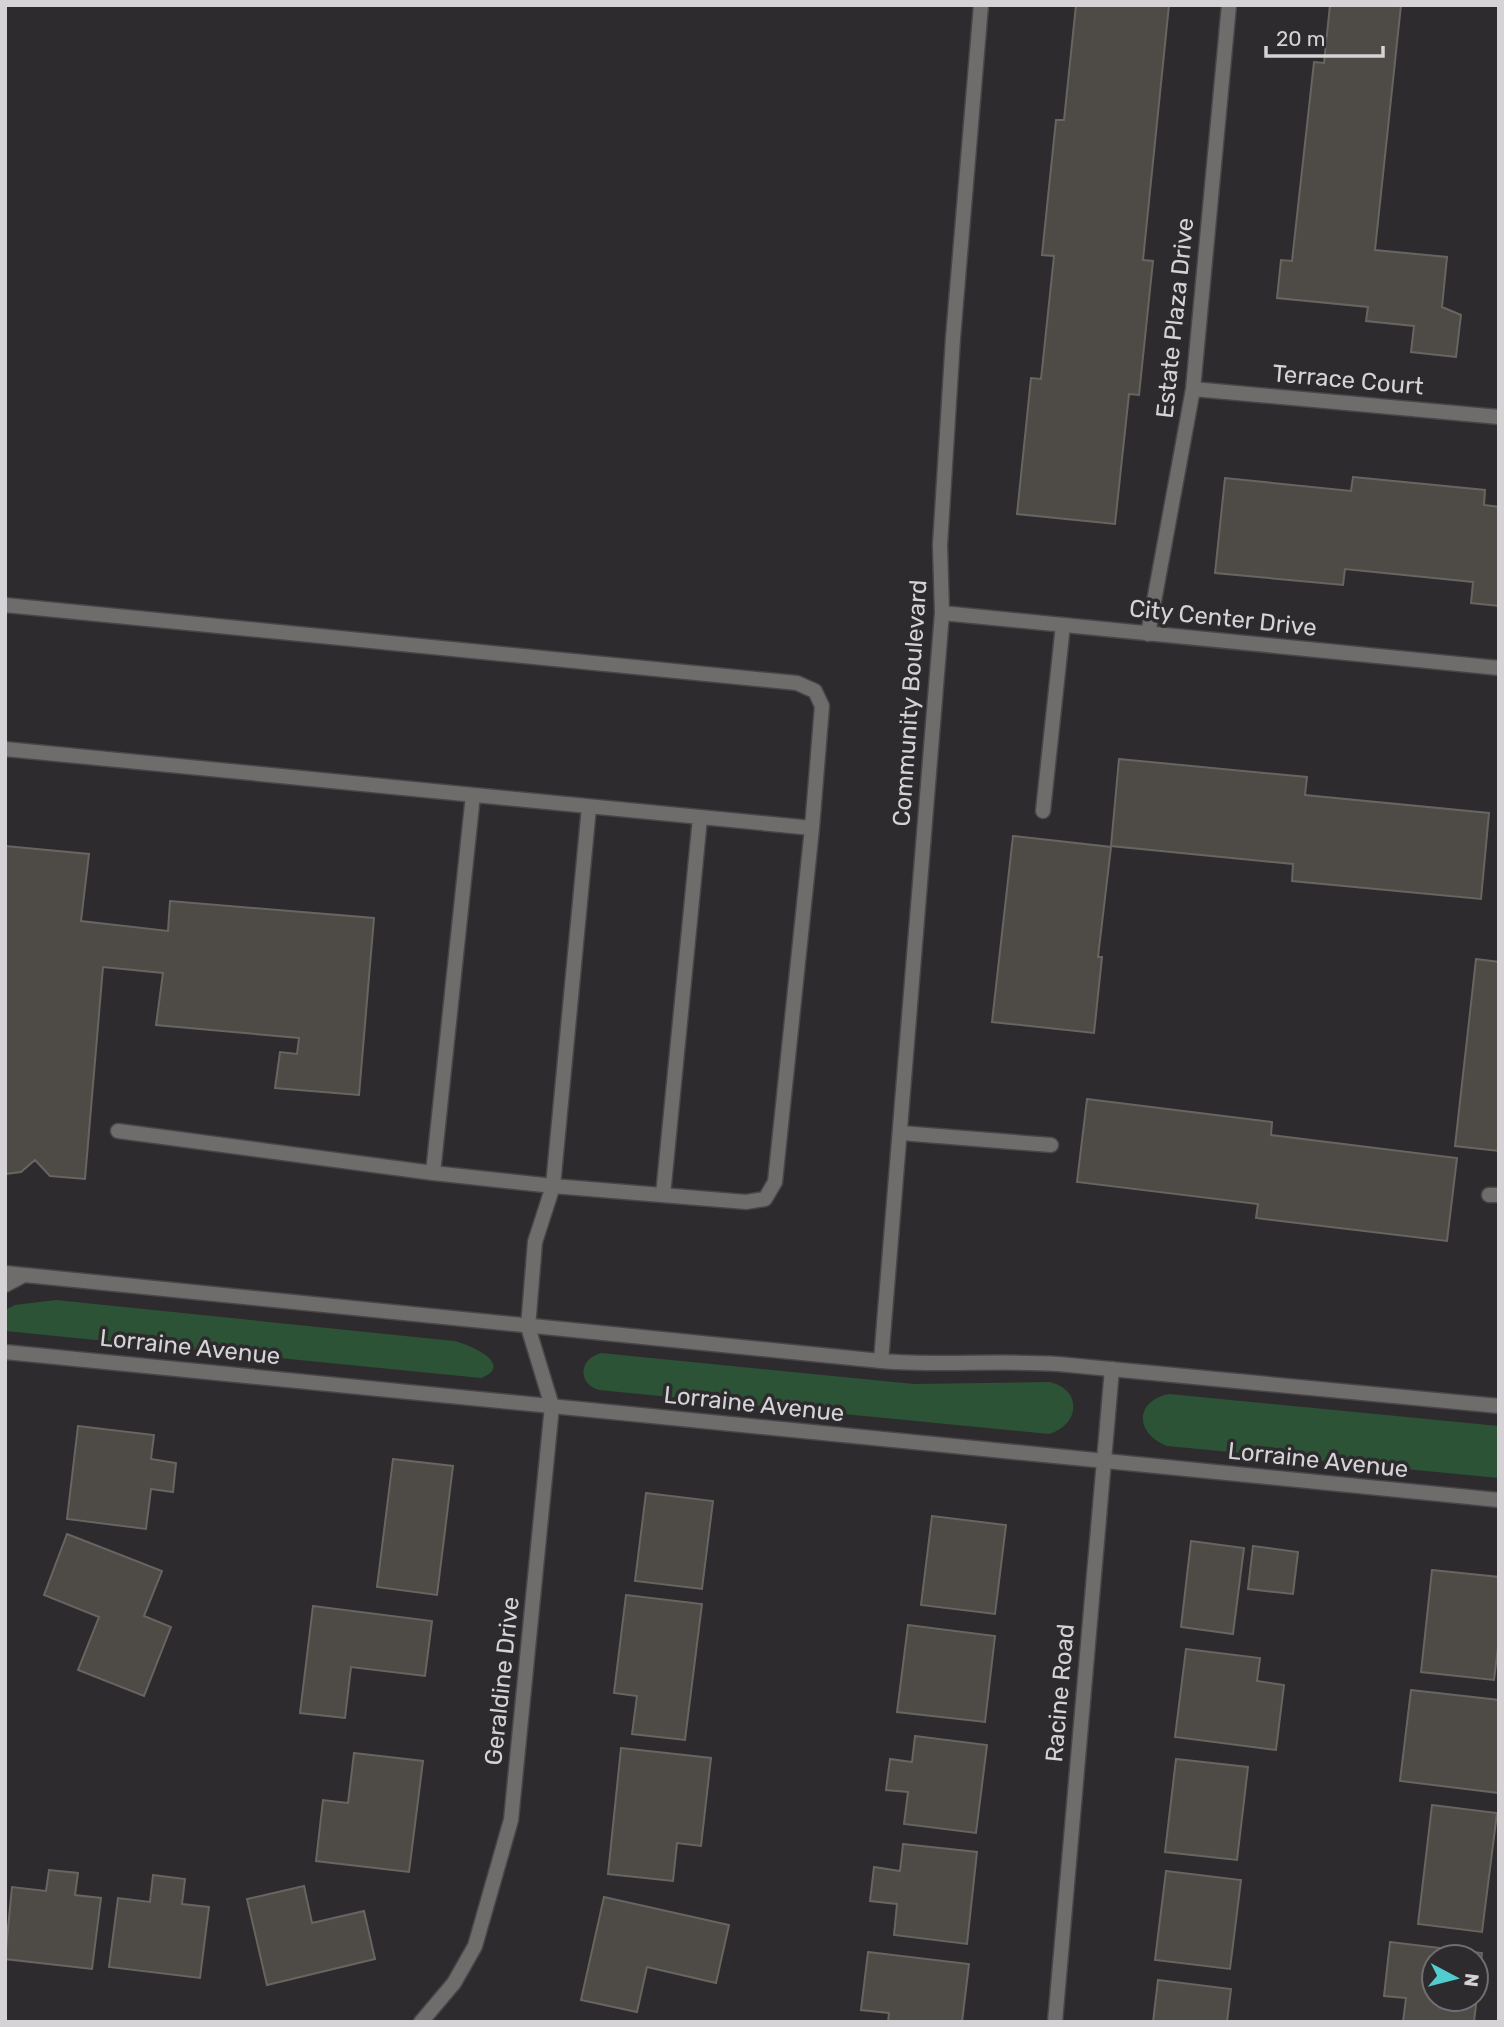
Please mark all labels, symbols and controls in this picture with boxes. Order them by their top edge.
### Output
scale bar [1266,14,1383,58]
text: 20 m [1276,26,1325,51]
street label: Estate Plaza Drive [1151,216,1199,420]
street label: Terrace Court [1271,359,1425,401]
street label: Community Boulevard [887,579,933,827]
street label: City Center Drive [1128,594,1318,642]
street label: Lorraine Avenue [98,1324,282,1370]
street label: Lorraine Avenue [662,1381,846,1427]
street label: Lorraine Avenue [1226,1437,1410,1483]
street label: Geraldine Drive [479,1595,525,1767]
street label: Racine Road [1040,1623,1080,1763]
north arrow [1420,1943,1490,2013]
text: N [1459,1972,1484,1988]

